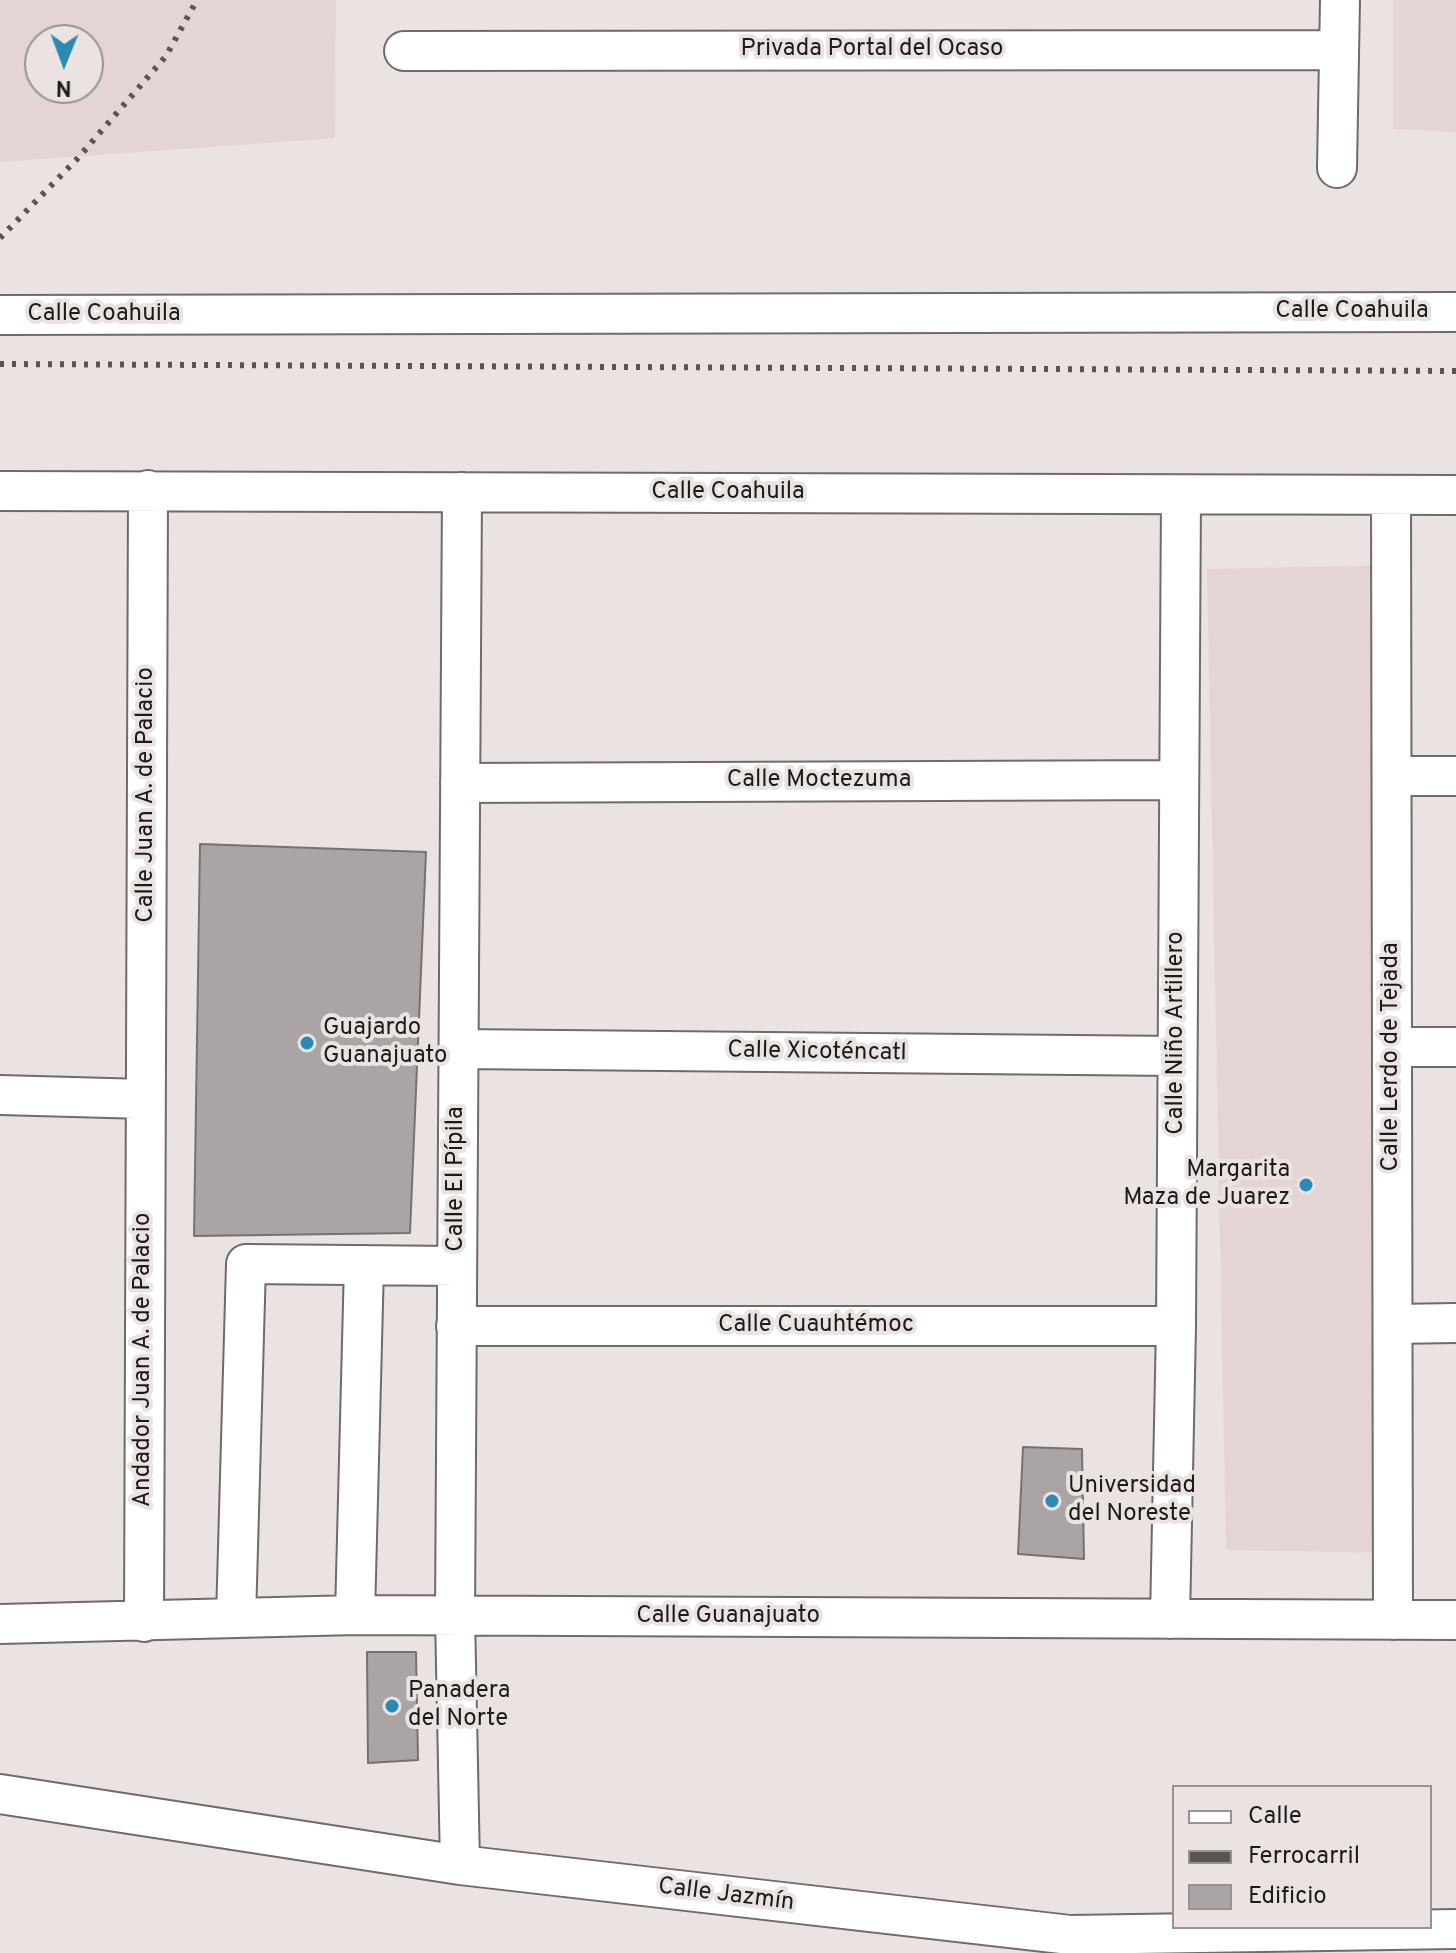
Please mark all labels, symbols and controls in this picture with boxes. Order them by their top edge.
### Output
north arrow [24,24,104,104]
street label: Privada Portal del Ocaso [741,36,1003,64]
text: N [55,73,72,100]
street label: Calle Coahuila [1275,298,1429,326]
street label: Calle Coahuila [27,301,181,329]
street label: Calle Coahuila [651,479,805,507]
street label: Calle Juan A. de Palacio [133,667,161,923]
street label: Calle Moctezuma [727,767,911,795]
street label: Calle Niño Artillero [1163,931,1191,1135]
street label: Calle Lerdo de Tejada [1378,942,1406,1172]
place label: Guajardo Guanajuato [323,1015,447,1071]
marker: Guajardo Guanajuato [298,1034,316,1052]
street label: Calle Xicoténcatl [727,1037,907,1069]
street label: Calle El Pípila [443,1106,471,1252]
place label: Margarita Maza de Juarez [1123,1157,1290,1213]
marker: Margarita Maza de Juarez [1297,1176,1315,1194]
street label: Andador Juan A. de Palacio [130,1213,158,1507]
street label: Calle Cuauhtémoc [718,1312,914,1340]
place label: Universidad del Noreste [1068,1473,1196,1529]
marker: Universidad del Noreste [1043,1492,1061,1510]
street label: Calle Guanajuato [636,1603,820,1631]
place label: Panadera del Norte [408,1678,510,1734]
marker: Panadera del Norte [383,1697,401,1715]
legend [1172,1785,1432,1929]
text: Calle [1248,1802,1302,1832]
text: Ferrocarril [1248,1842,1360,1872]
street label: Calle Jazmín [656,1873,796,1919]
text: Edificio [1248,1882,1327,1912]

